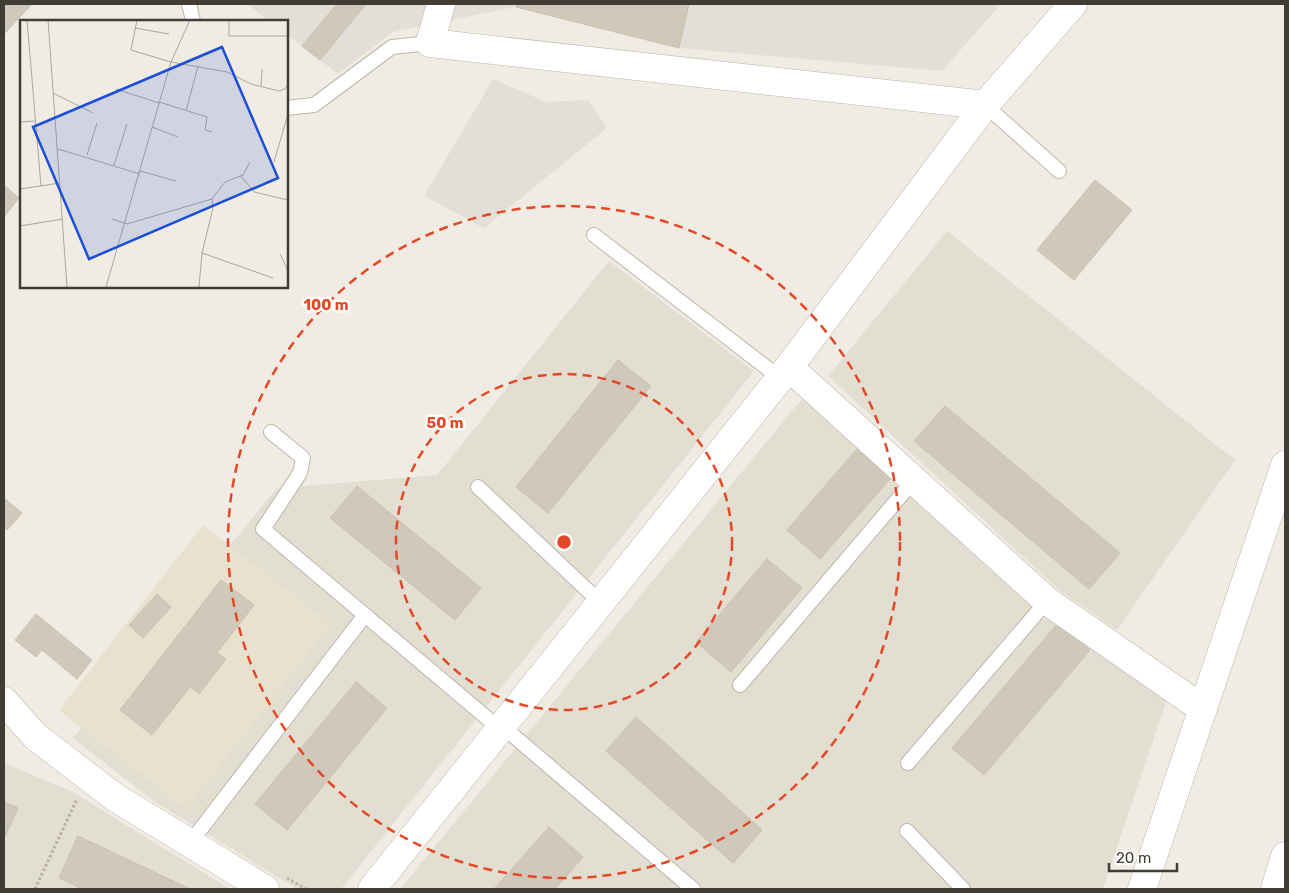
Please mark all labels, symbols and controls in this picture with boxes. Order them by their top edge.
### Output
inset map [20,20,288,288]
text: 100 m [304,296,348,314]
text: 50 m [427,414,463,432]
centre of rings [555,533,573,551]
scale bar [1109,840,1176,872]
text: 20 m [1116,849,1151,867]

